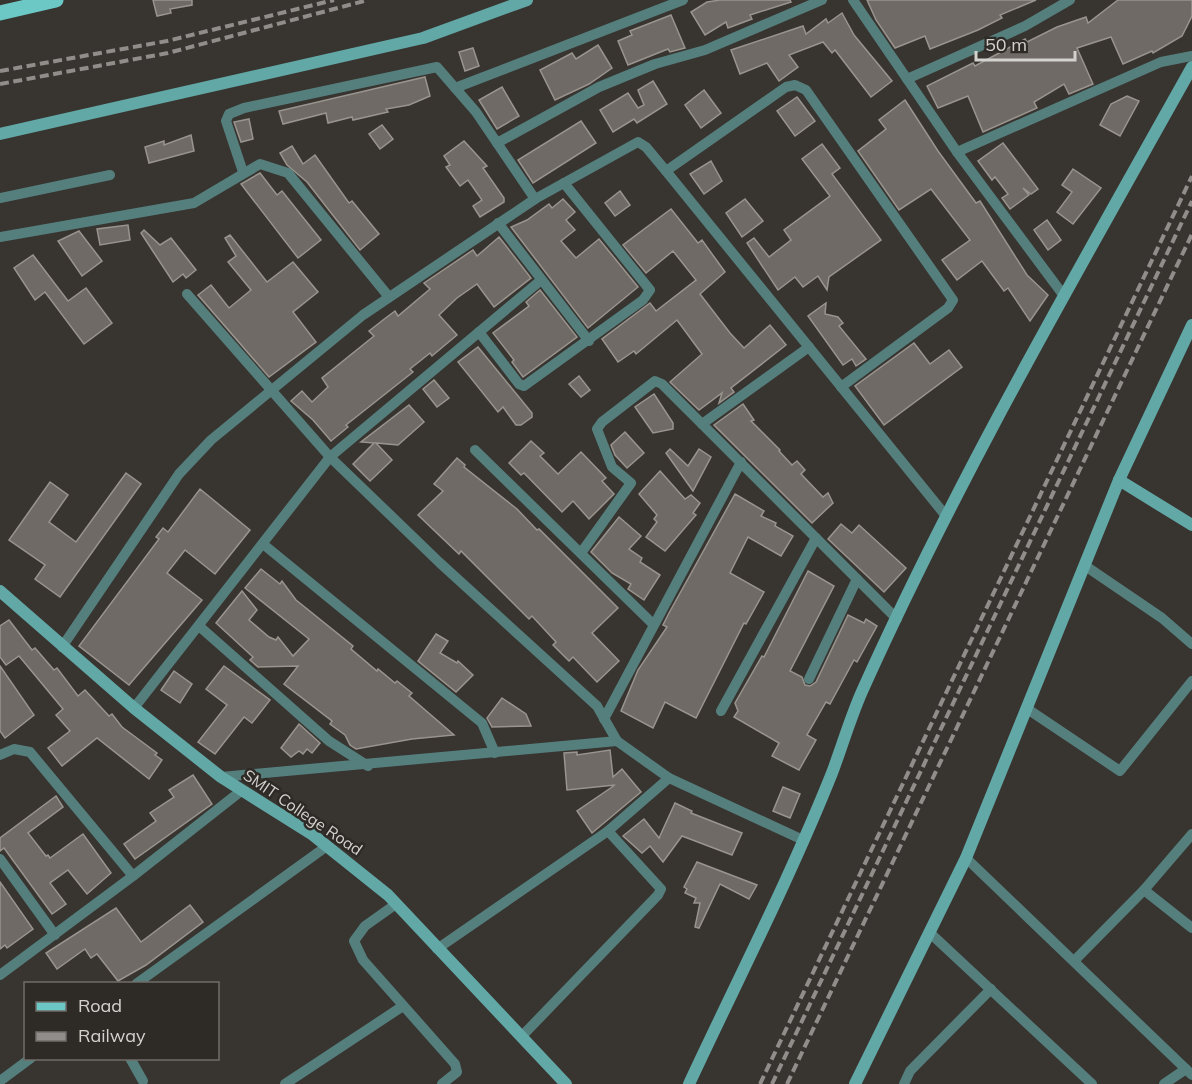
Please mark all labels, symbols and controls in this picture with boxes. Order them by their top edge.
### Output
scale bar [976,24,1075,62]
text: 50 m [985,33,1027,56]
street label: SMIT College Road [240,765,366,859]
legend [24,982,219,1060]
text: Road [78,994,122,1017]
text: Railway [78,1024,146,1047]

